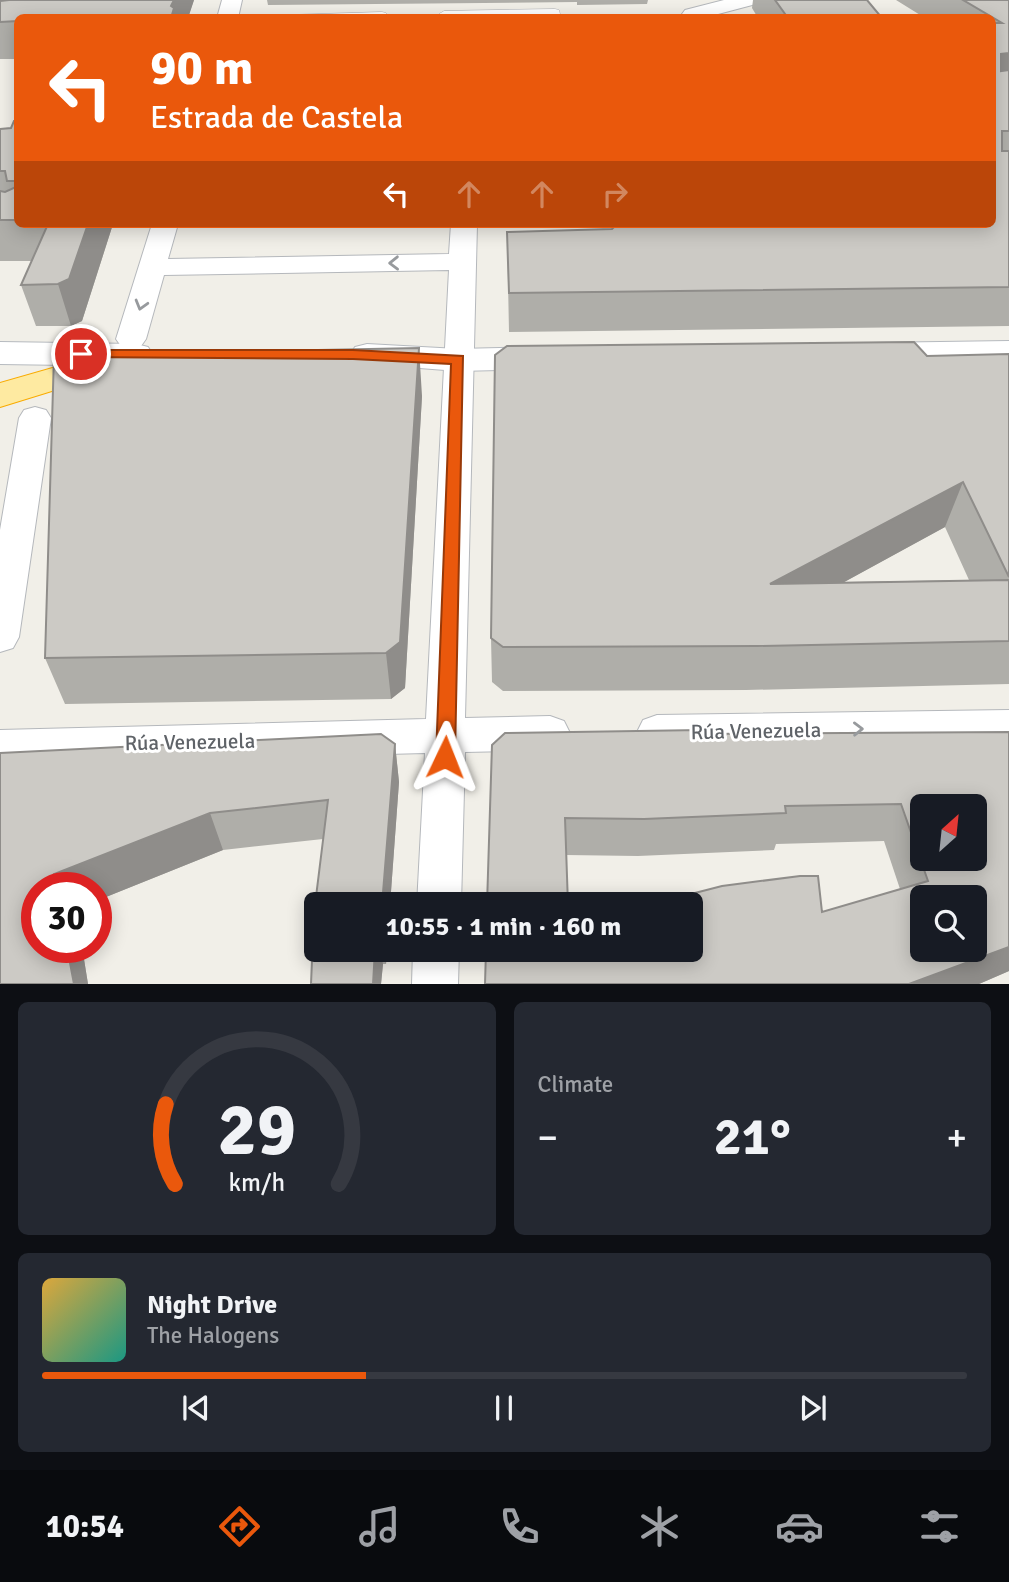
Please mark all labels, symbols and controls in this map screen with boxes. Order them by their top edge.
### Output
text: 90 m [150,38,253,98]
icon: left [35,42,126,133]
text: Estrada de Castela [150,98,403,137]
icon: left [377,175,415,213]
icon: ahead [450,175,488,213]
icon: ahead [523,175,561,213]
icon: right [596,175,634,213]
one-way arrow [388,255,399,271]
one-way arrow [135,299,149,311]
pin [51,324,111,384]
icon: arrive [62,335,100,373]
street label: Rúa Venezuela [691,717,821,745]
position arrow [408,720,482,794]
one-way arrow [853,721,863,737]
street label: Rúa Venezuela [125,728,255,756]
north arrow [910,794,987,872]
map controls [910,794,987,962]
speed limit sign: 30 [21,872,112,963]
button: search [910,885,987,962]
text: 10:55 · 1 min · 160 m [386,911,621,943]
text: Climate [538,1070,613,1099]
text: 29 [217,1087,296,1176]
text: 21° [714,1105,791,1169]
text: − [538,1114,558,1161]
text: + [946,1114,967,1161]
text: km/h [228,1167,285,1198]
text: Night Drive [147,1289,277,1321]
text: The Halogens [147,1321,279,1350]
icon: previous [177,1389,215,1427]
icon: pause [485,1389,523,1427]
icon: next [794,1389,832,1427]
icon: directions [215,1502,264,1551]
icon: music [355,1502,404,1551]
icon: phone [495,1502,544,1551]
icon: climate [635,1502,684,1551]
icon: car [775,1502,824,1551]
icon: filters [915,1502,964,1551]
text: 10:54 [45,1507,124,1546]

